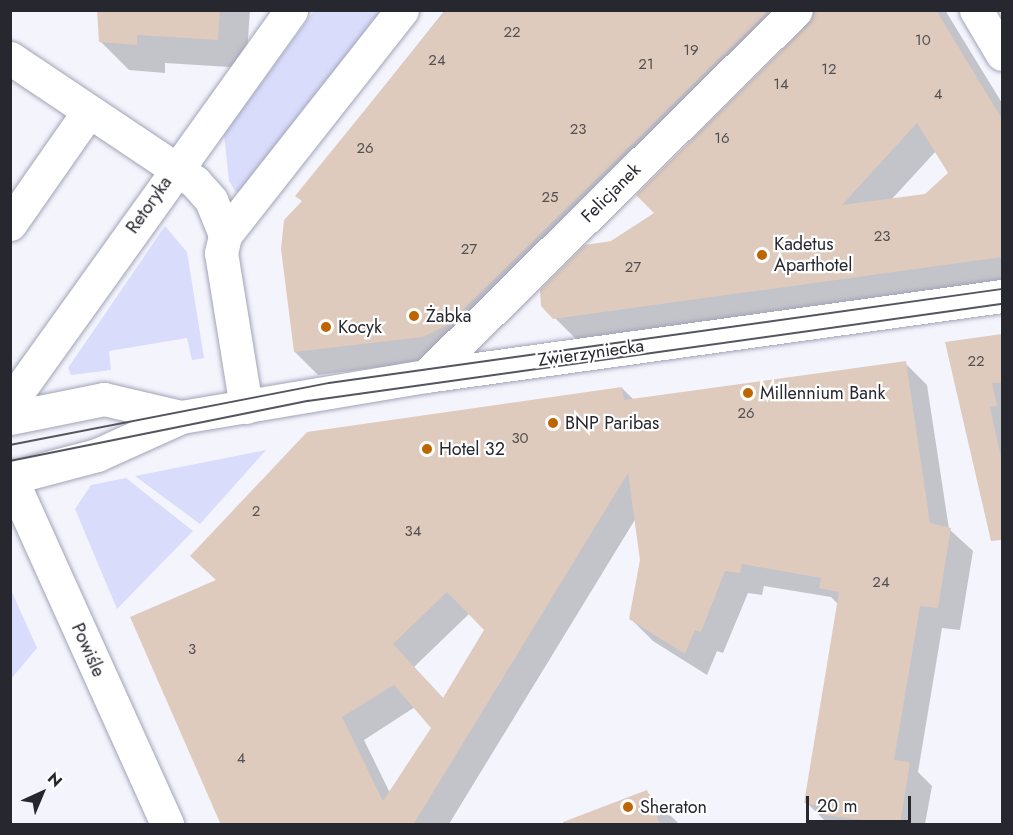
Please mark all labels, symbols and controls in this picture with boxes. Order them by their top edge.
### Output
house number: 22 [503,24,521,42]
house number: 10 [915,32,931,50]
house number: 19 [683,42,699,60]
house number: 24 [428,52,446,70]
house number: 21 [638,56,654,74]
house number: 12 [821,61,837,79]
house number: 14 [773,76,789,94]
house number: 4 [934,86,942,104]
house number: 23 [570,121,586,139]
house number: 16 [714,130,730,148]
house number: 26 [356,140,374,158]
street label: Felicjanek [577,159,645,227]
street label: Retoryka [122,172,176,238]
house number: 25 [542,189,558,207]
house number: 23 [874,228,890,246]
place label: Kadetus Aparthotel [774,234,852,276]
house number: 27 [461,241,477,259]
marker: Kadetus Aparthotel [755,248,769,262]
house number: 27 [625,259,641,277]
place label: Żabka [426,305,471,327]
marker: Żabka [407,309,421,323]
place label: Kocyk [338,316,382,338]
marker: Kocyk [319,320,333,334]
street label: Zwierzyniecka [537,335,645,371]
house number: 22 [967,353,985,371]
place label: Millennium Bank [760,382,885,404]
marker: Millennium Bank [741,386,755,400]
house number: 26 [737,405,755,423]
place label: BNP Paribas [565,412,659,434]
marker: BNP Paribas [546,416,560,430]
house number: 30 [511,430,529,448]
place label: Hotel 32 [439,438,505,460]
marker: Hotel 32 [420,442,434,456]
house number: 2 [252,503,260,521]
house number: 34 [405,523,421,541]
house number: 24 [872,574,890,592]
street label: Powiśle [67,620,109,680]
house number: 3 [188,641,196,659]
house number: 4 [237,750,245,768]
north arrow [12,763,72,823]
text: N [42,767,67,792]
scale bar [809,784,914,822]
text: 20 m [817,793,857,819]
place label: Sheraton [640,796,707,818]
marker: Sheraton [621,800,635,814]

